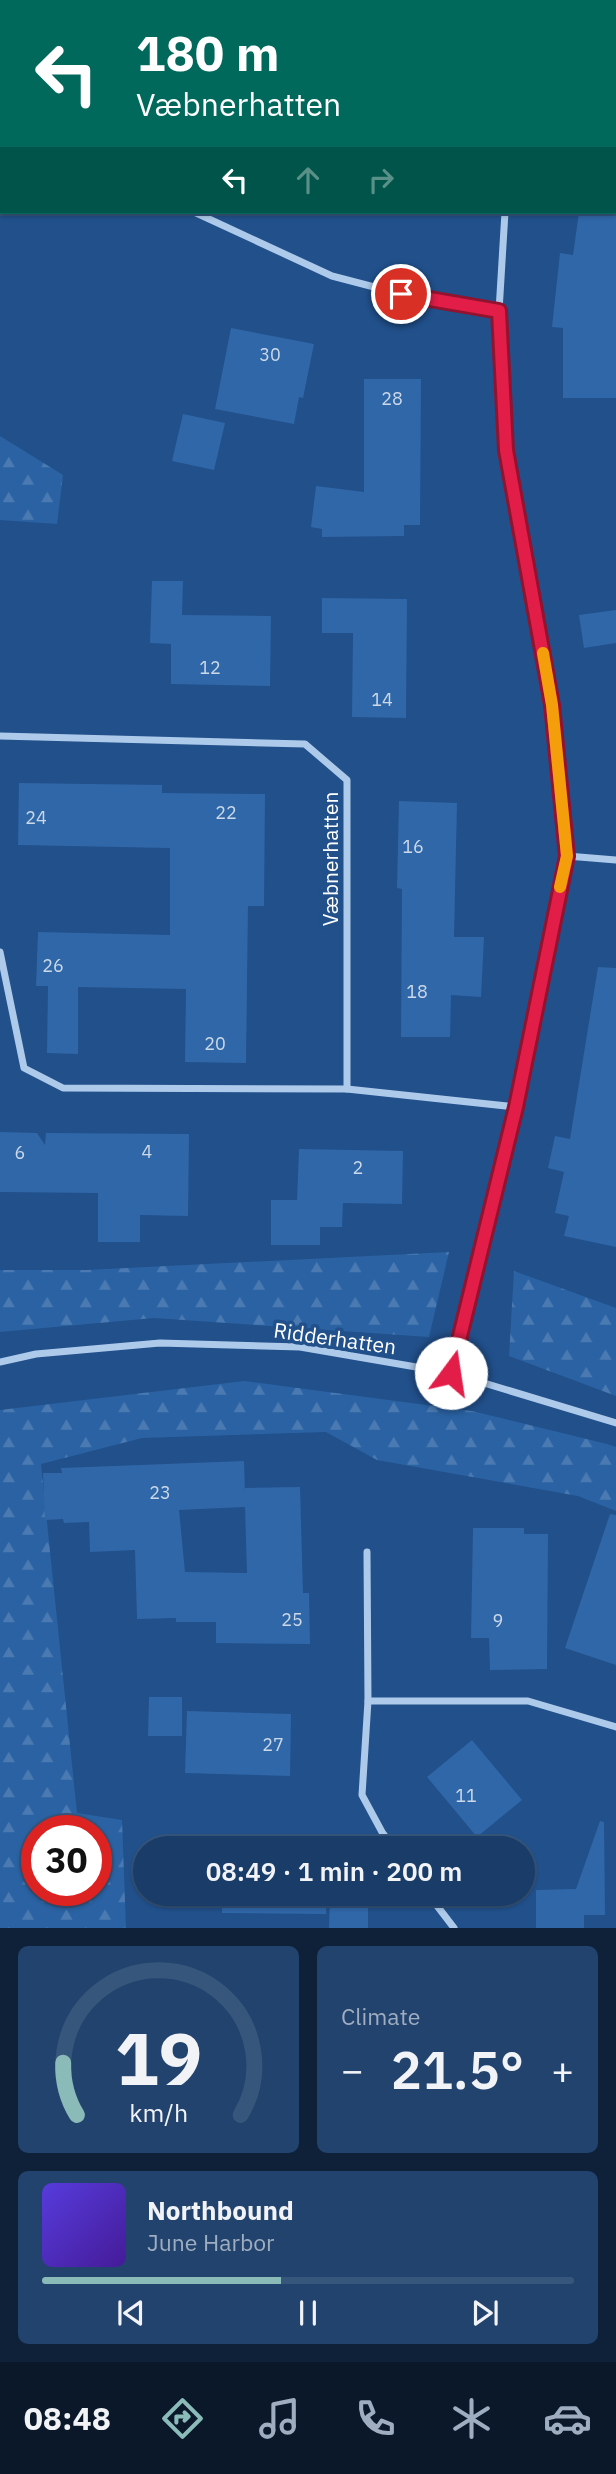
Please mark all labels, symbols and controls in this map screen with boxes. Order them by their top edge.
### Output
text: 180 m [136,21,280,84]
icon: left [21,28,112,119]
text: Væbnerhatten [136,83,341,125]
icon: left [216,161,254,199]
icon: ahead [289,161,327,199]
icon: right [362,161,400,199]
pin [371,264,431,324]
icon: arrive [382,275,420,313]
house number: 30 [259,343,281,366]
house number: 28 [381,387,403,410]
house number: 12 [199,656,221,679]
house number: 14 [371,688,393,711]
street label: Væbnerhatten [316,792,344,926]
house number: 22 [215,801,237,824]
house number: 24 [25,806,47,829]
house number: 16 [402,835,424,858]
house number: 26 [42,954,64,977]
house number: 18 [406,980,428,1003]
house number: 20 [204,1032,226,1055]
house number: 4 [142,1140,153,1163]
house number: 6 [15,1141,25,1164]
house number: 2 [353,1156,363,1179]
street label: Ridderhatten [272,1316,398,1360]
position arrow [414,1336,488,1410]
house number: 23 [149,1481,171,1504]
house number: 25 [281,1608,303,1631]
house number: 9 [493,1609,503,1632]
house number: 27 [262,1733,284,1756]
house number: 11 [455,1784,477,1807]
speed limit sign: 30 [21,1815,112,1906]
text: 08:49 · 1 min · 200 m [206,1854,462,1888]
text: Climate [341,2001,420,2031]
text: 19 [115,2011,202,2106]
text: 21.5° [391,2036,524,2103]
text: − [341,2045,364,2094]
text: + [551,2045,574,2094]
text: km/h [129,2096,188,2129]
text: Northbound [147,2193,294,2227]
text: June Harbor [147,2227,275,2257]
icon: previous [112,2294,150,2332]
icon: pause [289,2294,327,2332]
icon: next [466,2294,504,2332]
icon: directions [158,2394,207,2443]
icon: music [255,2394,304,2443]
icon: phone [351,2394,400,2443]
icon: climate [447,2394,496,2443]
icon: car [543,2394,592,2443]
text: 08:48 [24,2397,111,2439]

